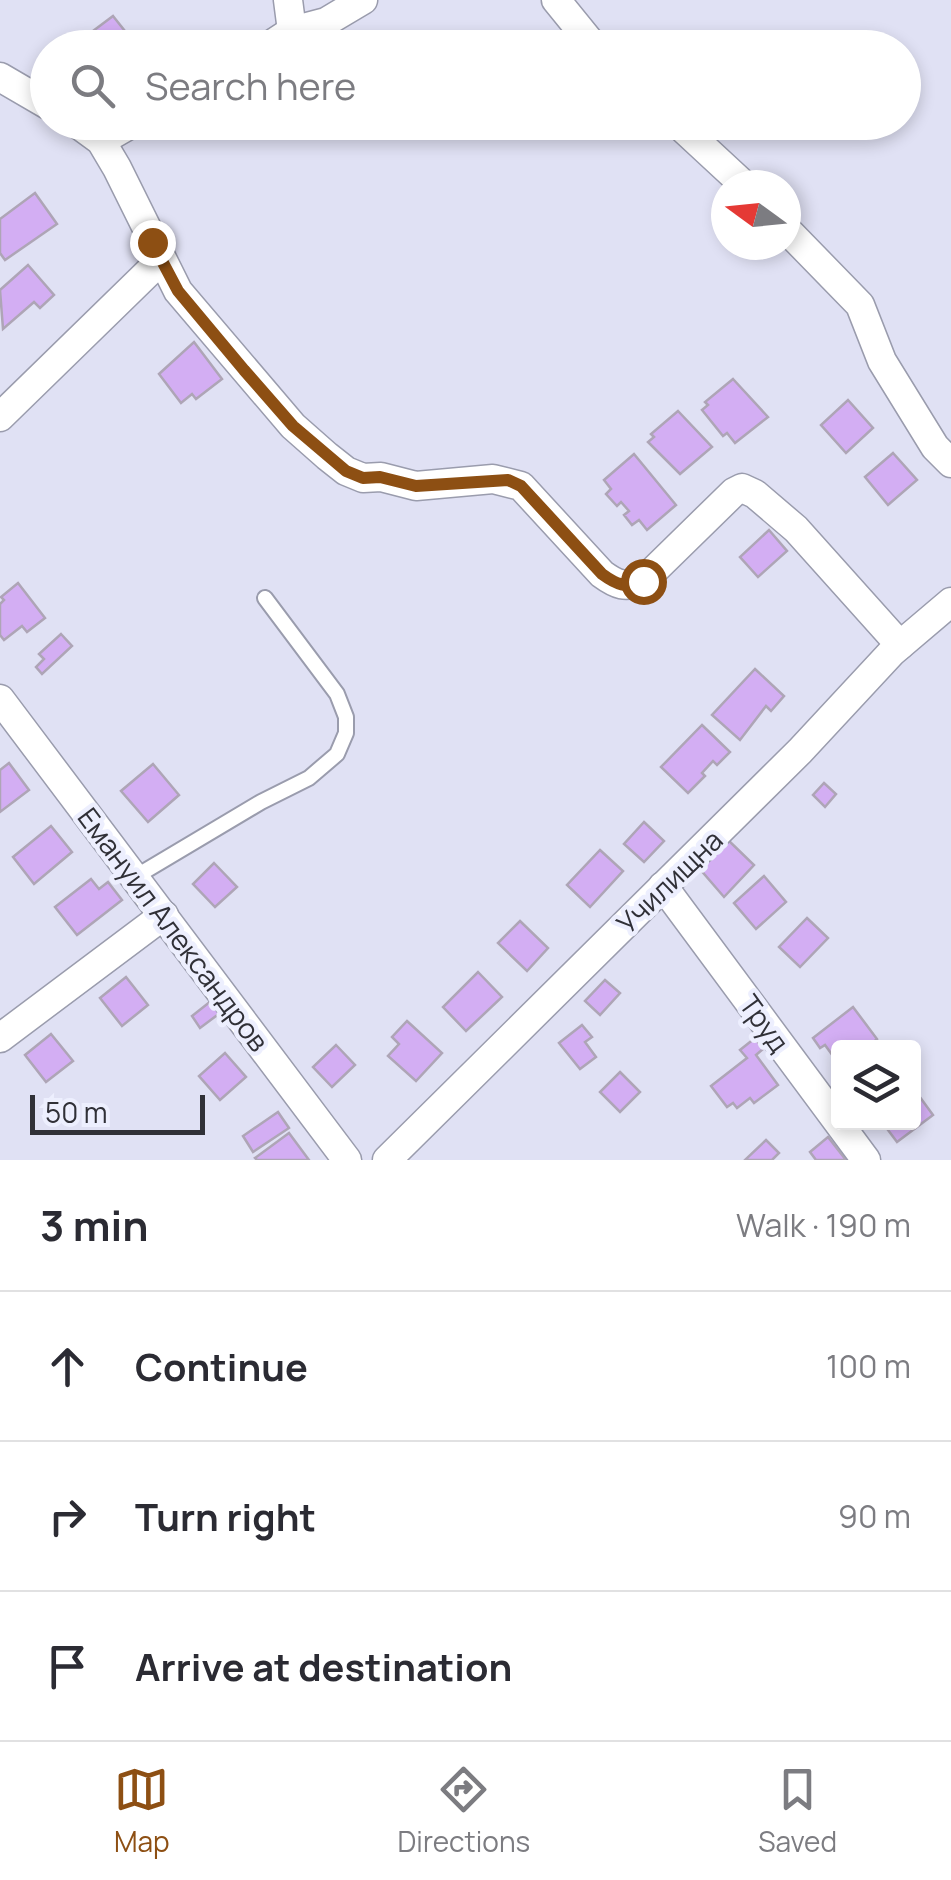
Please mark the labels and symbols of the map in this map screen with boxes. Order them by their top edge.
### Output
north arrow [711,170,801,260]
route end [130,220,176,266]
route start [621,559,667,605]
street label: Емануил Александров [70,799,278,1059]
street label: Училищна [608,821,730,941]
street label: Труд [731,987,799,1059]
scale bar [30,1090,205,1134]

